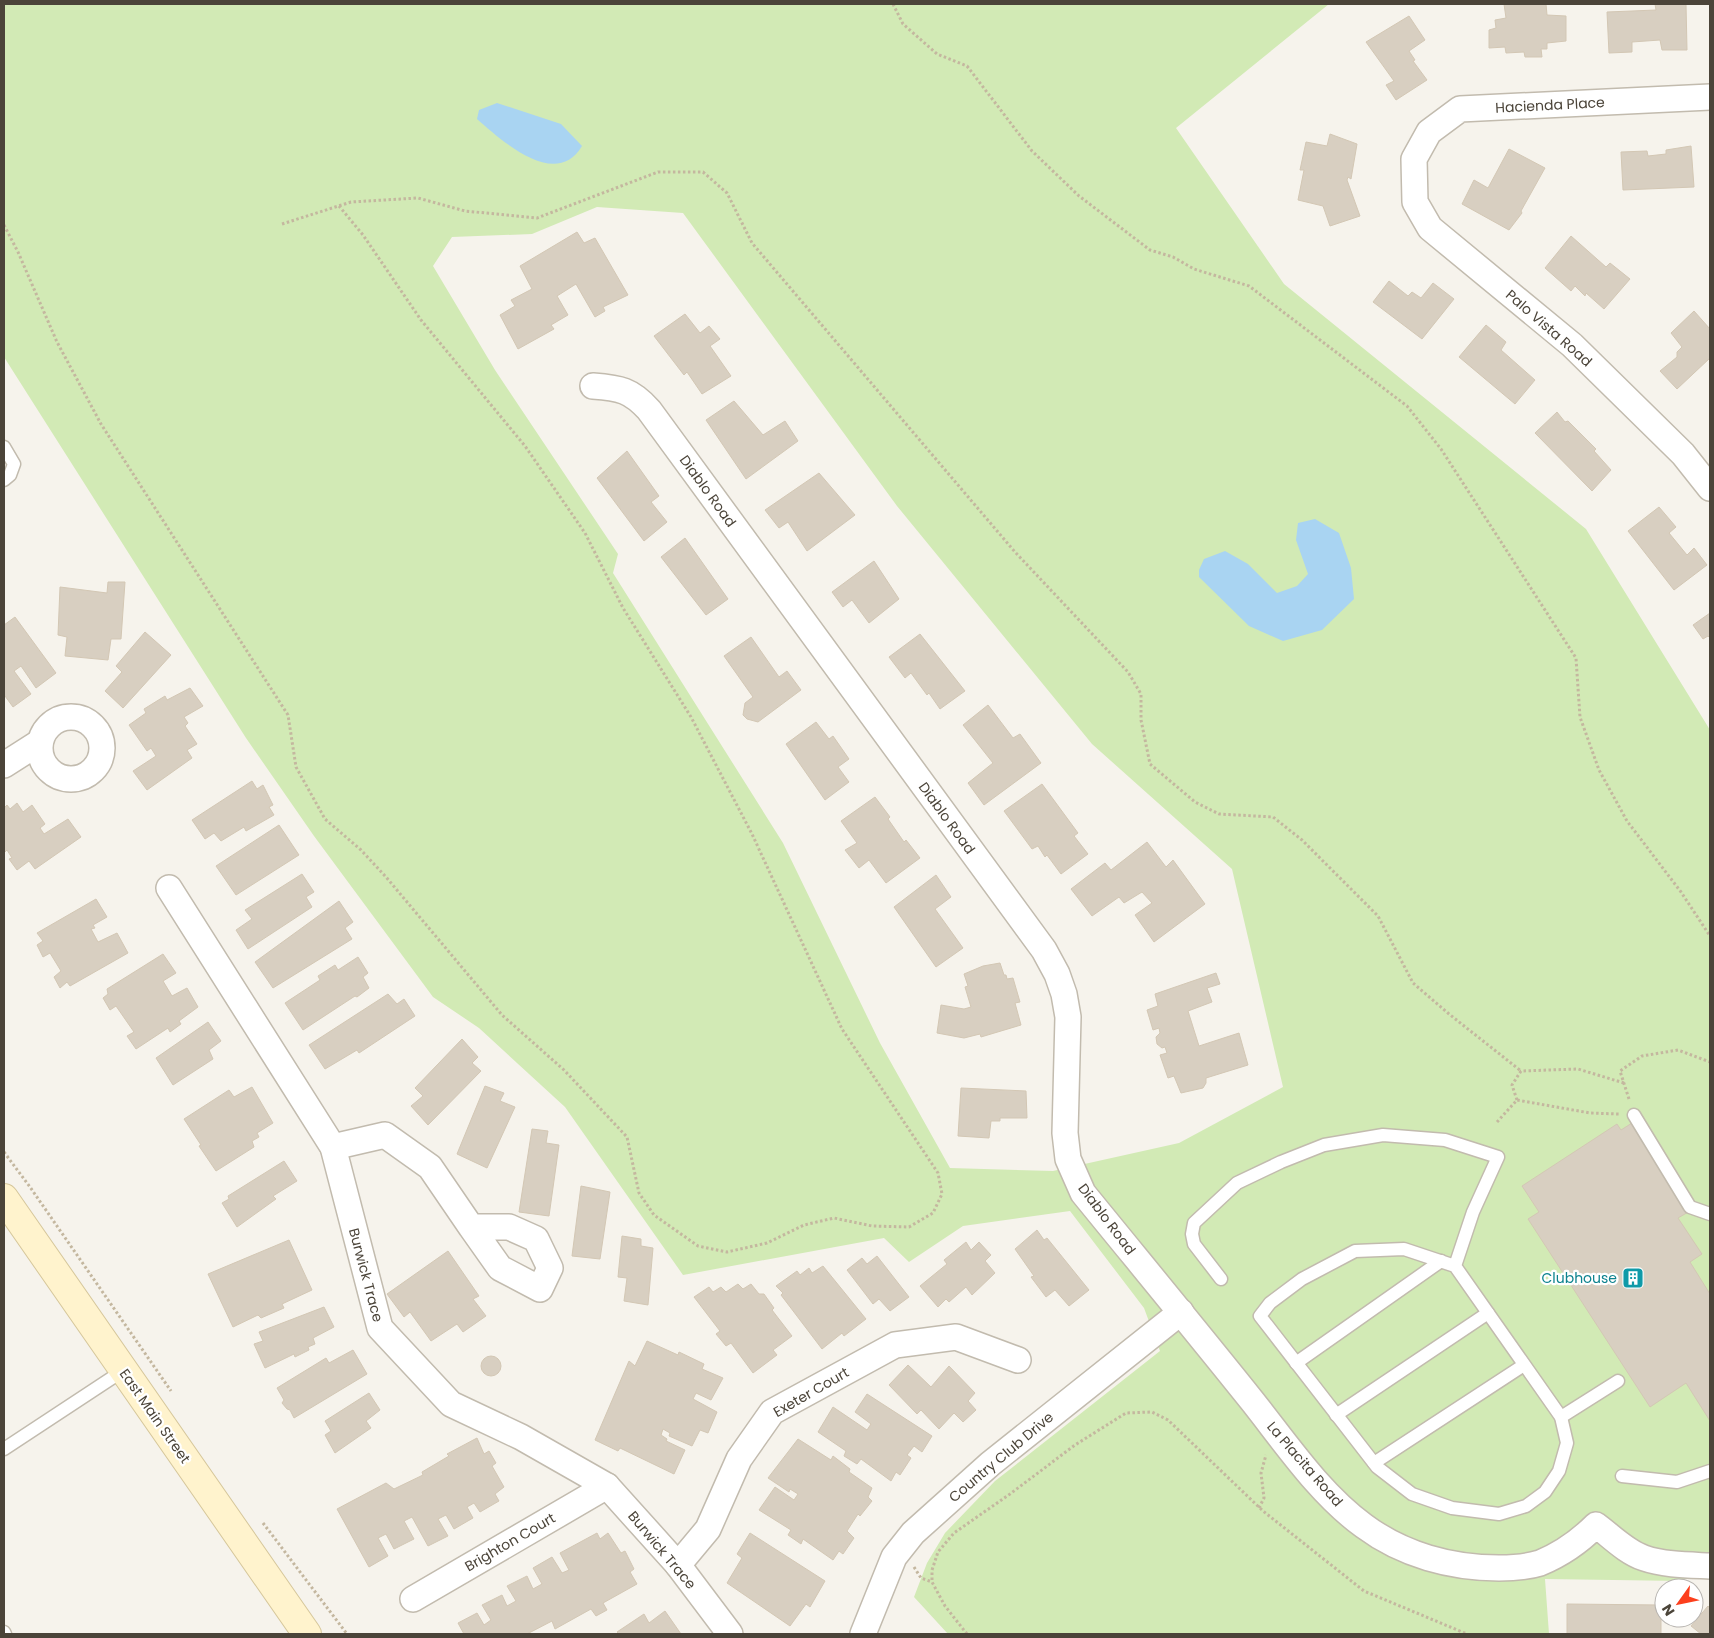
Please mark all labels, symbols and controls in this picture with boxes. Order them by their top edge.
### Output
street label: Hacienda Place [1495,92,1606,118]
street label: Palo Vista Road [1501,285,1597,371]
street label: Diablo Road [675,451,741,531]
street label: Diablo Road [914,778,980,858]
street label: Diablo Road [1073,1179,1141,1259]
street label: Burwick Trace [344,1226,388,1325]
building icon: Clubhouse [1621,1266,1645,1290]
place label: Clubhouse [1541,1268,1617,1288]
street label: Exeter Court [769,1362,853,1422]
street label: East Main Street [115,1365,195,1467]
street label: Country Club Drive [944,1407,1058,1507]
street label: La Placita Road [1262,1417,1348,1511]
street label: Burwick Trace [623,1507,701,1594]
street label: Brighton Court [461,1508,559,1576]
north arrow [1654,1578,1704,1628]
text: N [1657,1600,1679,1620]

